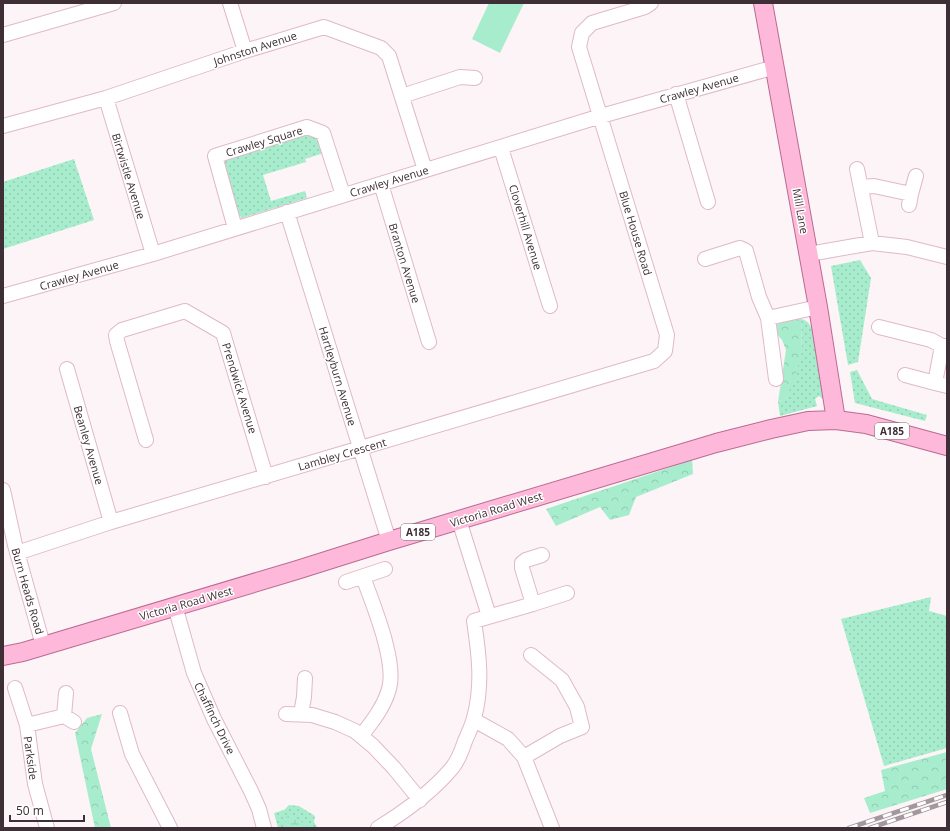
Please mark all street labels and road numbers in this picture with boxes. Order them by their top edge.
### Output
street label: Johnston Avenue [210,27,299,69]
street label: Crawley Avenue [658,70,740,106]
street label: Crawley Square [224,122,304,160]
street label: Birtwistle Avenue [109,131,149,221]
street label: Crawley Avenue [348,162,430,200]
street label: Cloverhill Avenue [506,182,546,272]
street label: Mill Lane [790,187,812,235]
street label: Blue House Road [616,189,656,277]
street label: Branton Avenue [386,221,424,305]
street label: Crawley Avenue [38,257,120,293]
street label: Hartleyburn Avenue [316,325,360,427]
street label: Prendwick Avenue [219,341,261,435]
street label: Beanley Avenue [71,404,107,486]
road number: A185 [875,423,909,439]
street label: Lambley Crescent [296,434,388,474]
street label: Victoria Road West [448,488,544,530]
road number: A185 [401,524,435,540]
street label: Burn Heads Road [8,546,48,636]
street label: Victoria Road West [138,583,234,623]
street label: Chaffinch Drive [191,679,239,757]
street label: Parkside [21,735,41,781]

